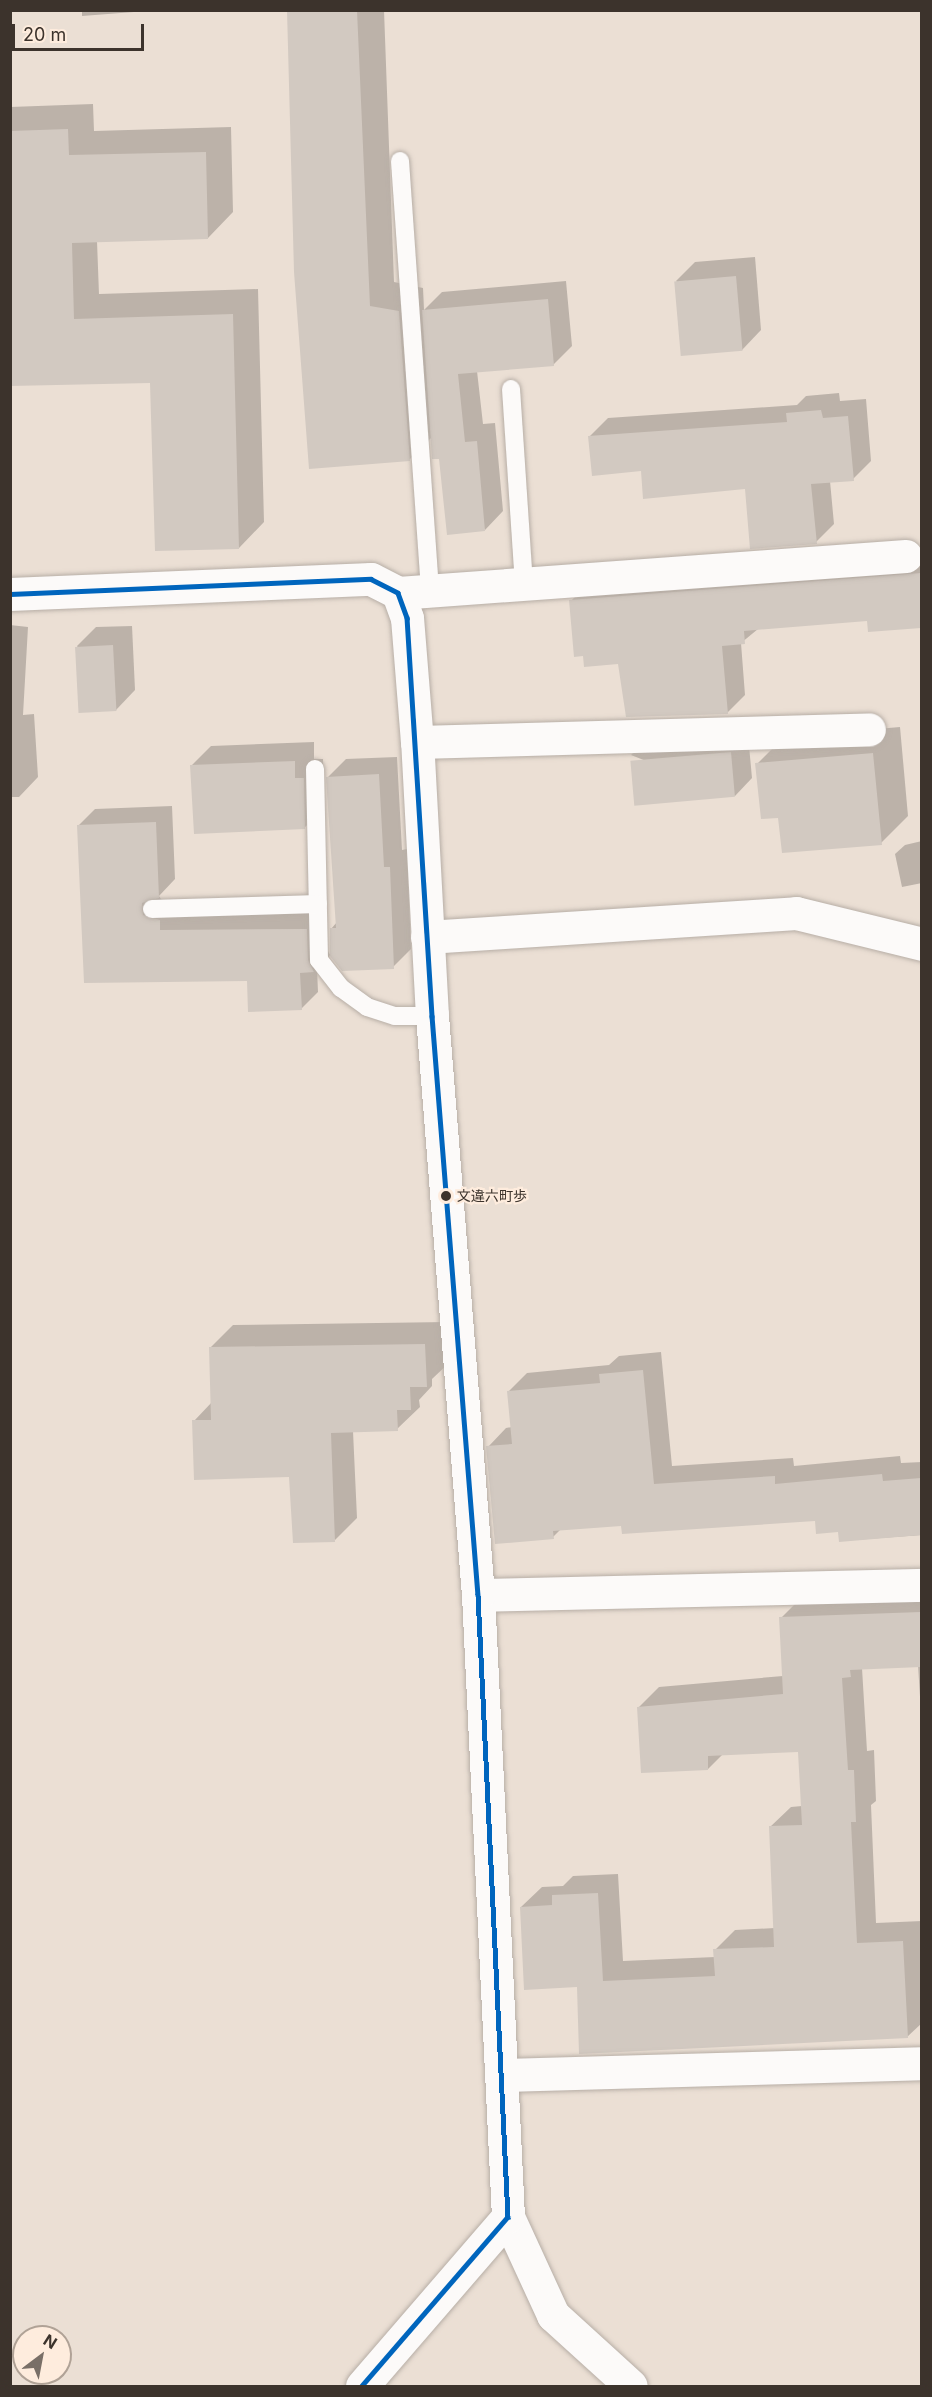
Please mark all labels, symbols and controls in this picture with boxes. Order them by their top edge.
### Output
scale bar [15,12,147,50]
text: 20 m [23,24,66,45]
place label: 文違六町歩 [457,1188,527,1204]
marker: 文違六町歩 [440,1190,452,1202]
north arrow [12,2325,72,2385]
text: N [40,2330,61,2353]

